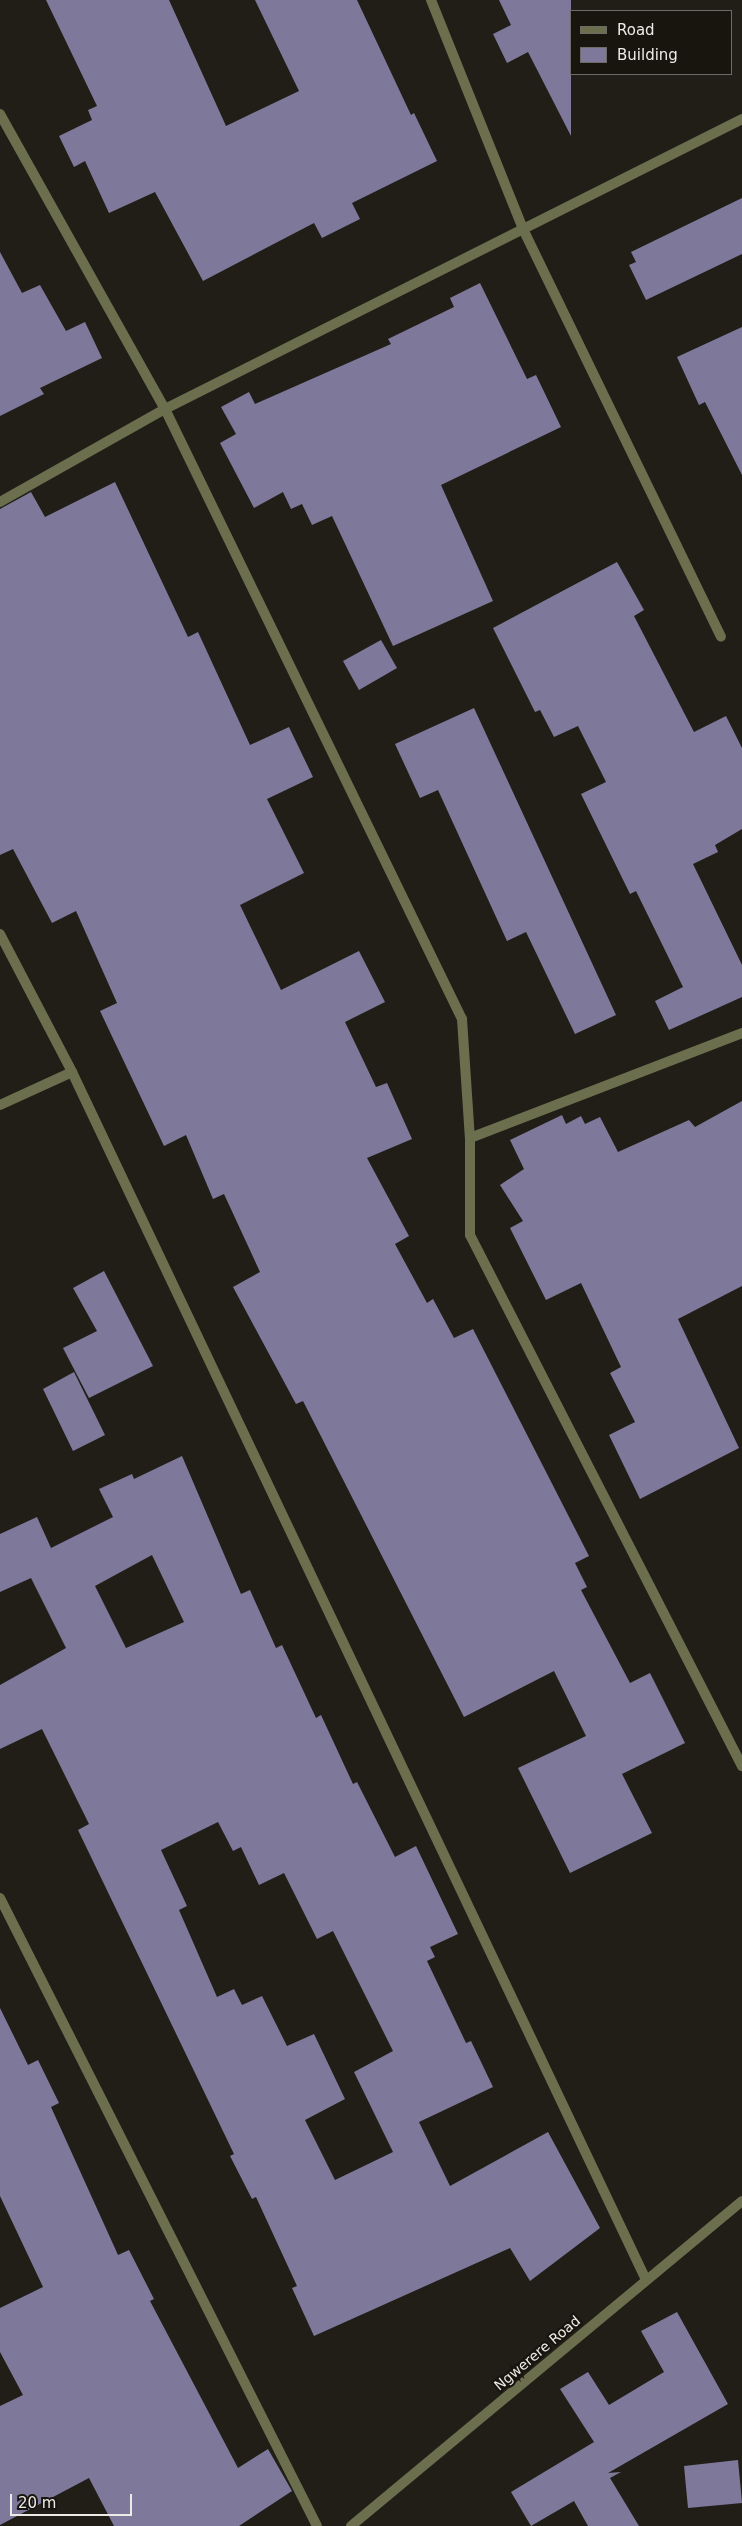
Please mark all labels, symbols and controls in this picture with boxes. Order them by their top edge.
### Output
legend [570,10,732,75]
text: Road [617,21,655,39]
text: Building [617,46,678,64]
street label: Ngwerere Road [491,2312,583,2394]
scale bar [12,2484,135,2516]
text: 20 m [18,2494,56,2512]

